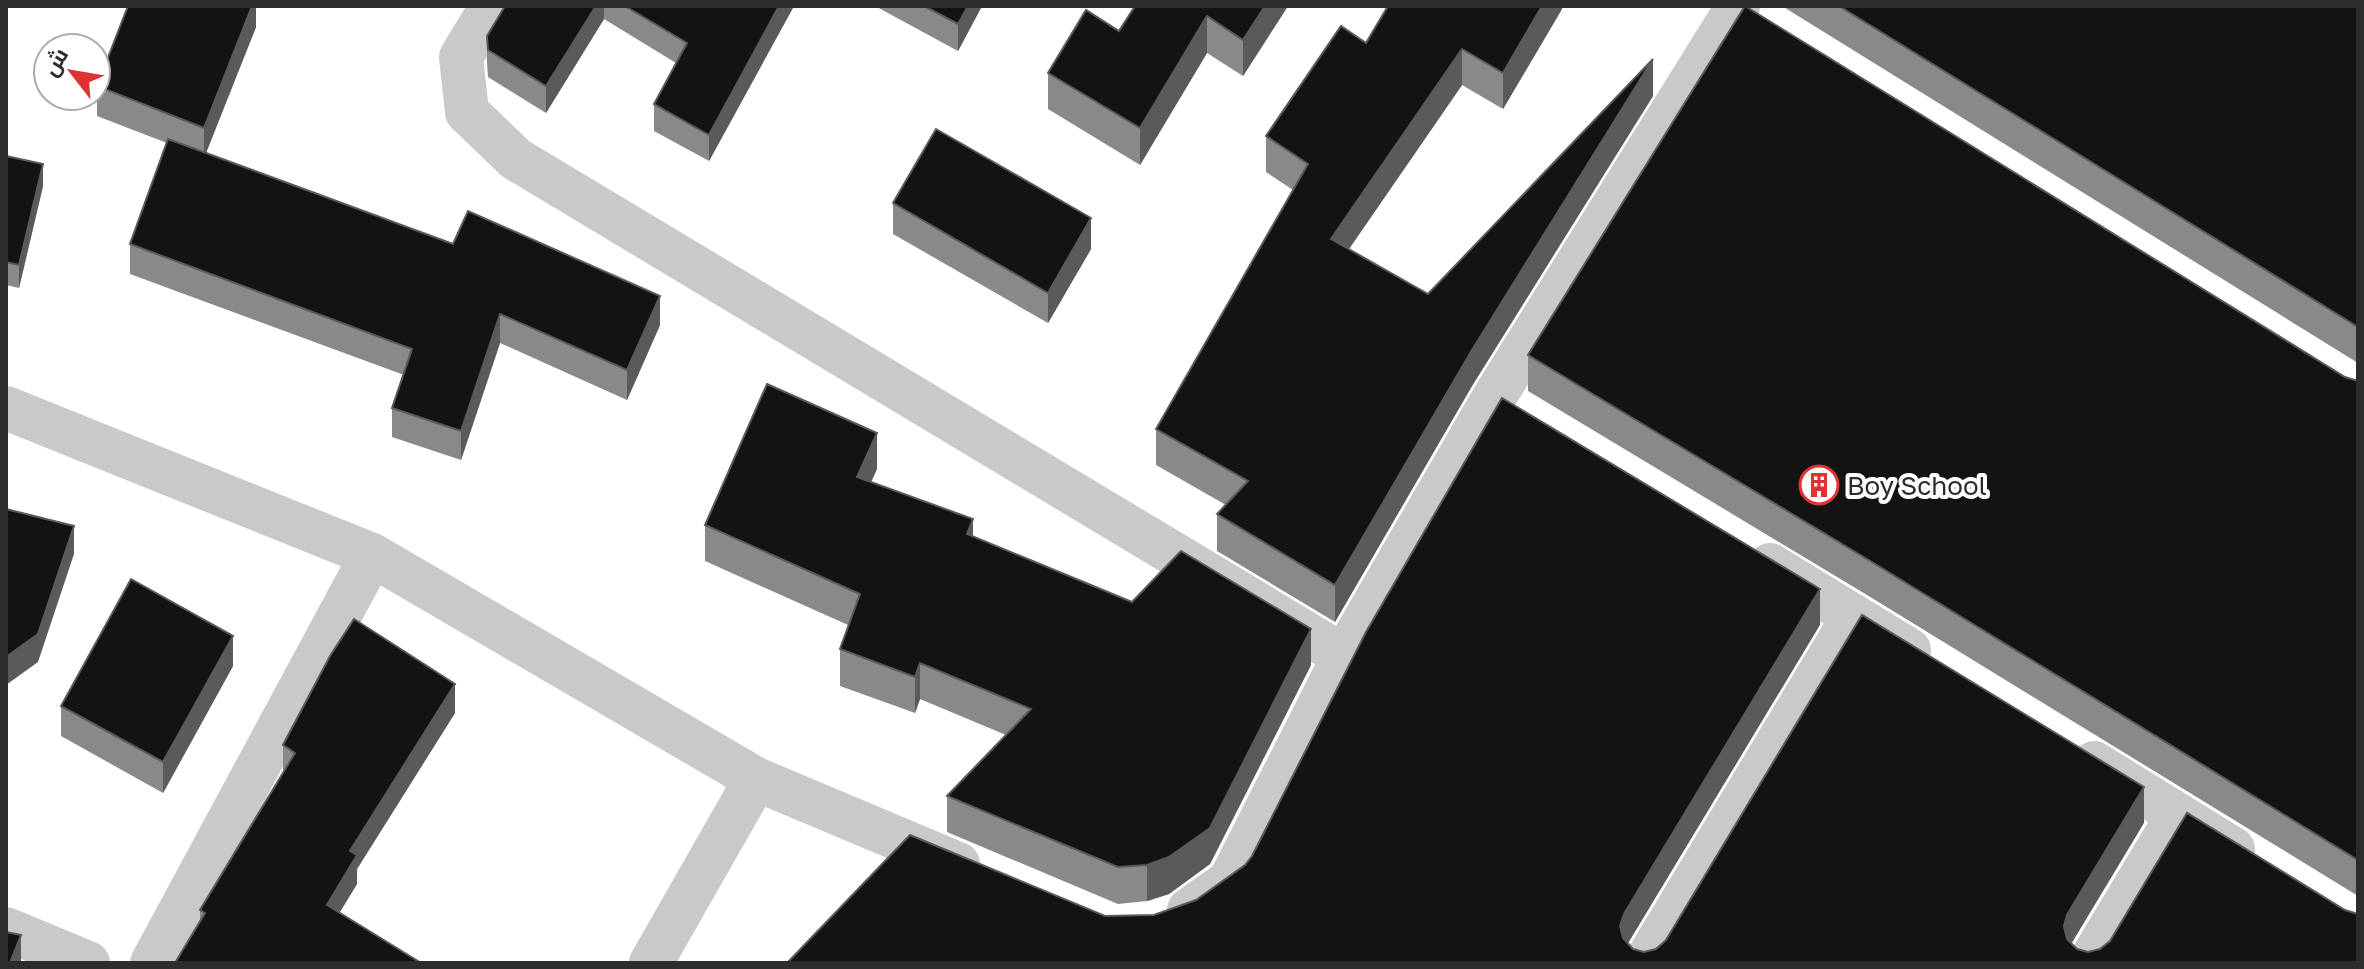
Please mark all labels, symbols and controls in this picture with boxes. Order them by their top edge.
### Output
north arrow [32,32,112,112]
text: ش [36,42,74,81]
building icon: Boy School [1798,464,1840,506]
place label: Boy School [1847,470,1987,501]

